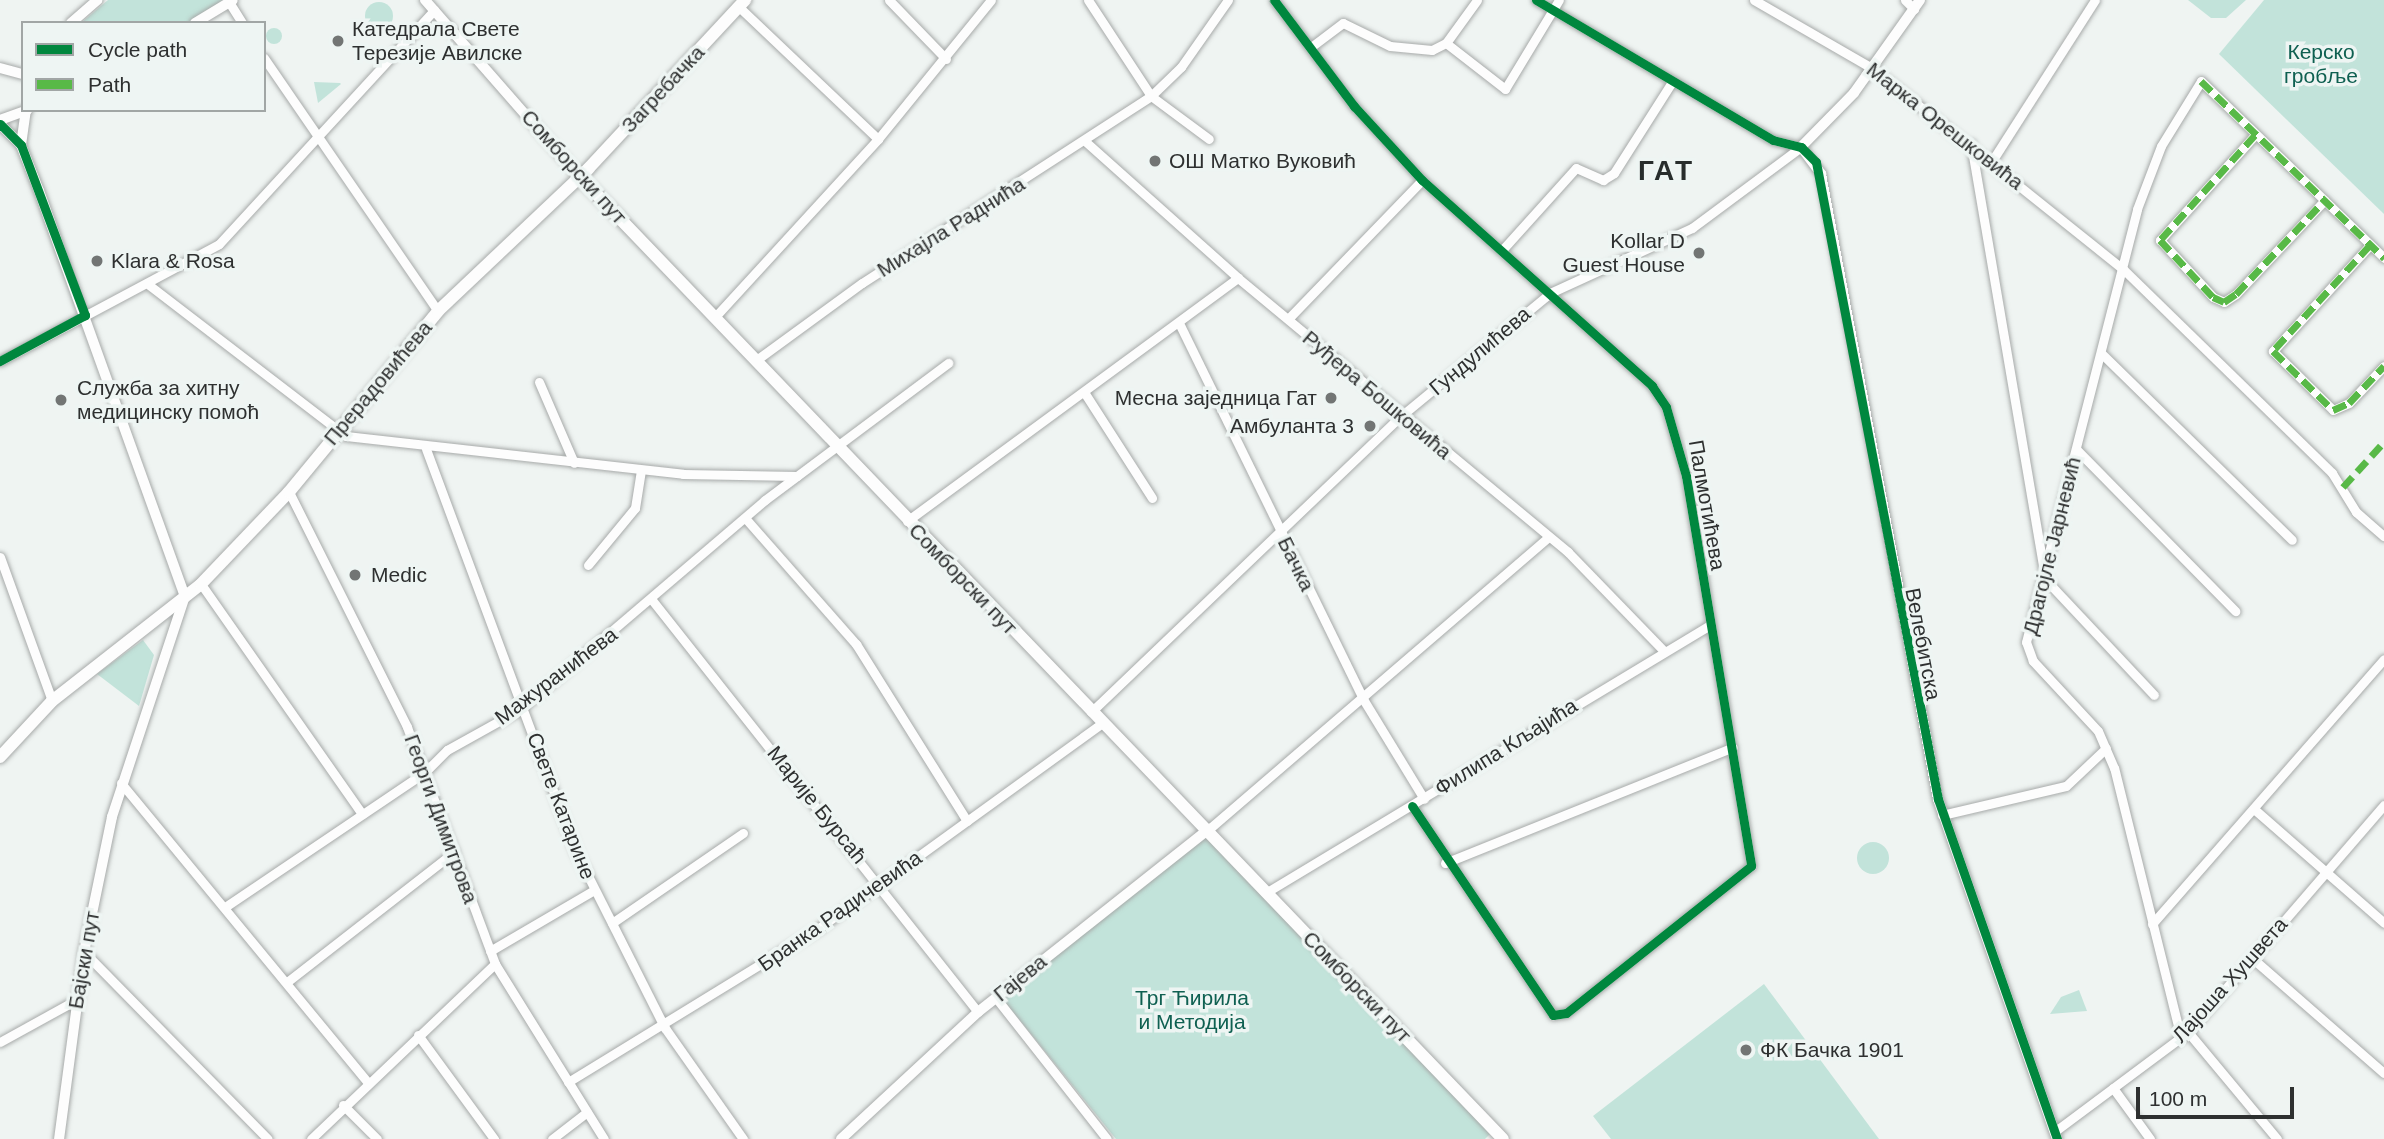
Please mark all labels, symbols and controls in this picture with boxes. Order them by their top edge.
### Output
place label: Катедрала Свете Терезије Авилске [352,16,523,66]
legend [21,21,266,112]
marker: Катедрала Свете Терезије Авилске [330,33,346,49]
text: Cycle path [88,38,187,61]
park label: Керско гробље [2284,39,2358,89]
street label: Загребачка [616,40,710,138]
street label: Марка Орешковића [1862,57,2028,195]
text: Path [88,73,131,96]
street label: Сомборски пут [516,105,632,229]
place label: ОШ Матко Вуковић [1169,148,1356,174]
marker: ОШ Матко Вуковић [1147,153,1163,169]
district label: ГАТ [1638,154,1694,188]
street label: Михајла Раднића [872,171,1030,283]
place label: Kollar D Guest House [1562,228,1685,278]
marker: Kollar D Guest House [1691,245,1707,261]
place label: Klara & Rosa [111,248,235,274]
marker: Klara & Rosa [89,253,105,269]
street label: Гундулићева [1424,301,1536,401]
street label: Прерадовићева [319,316,437,450]
street label: Руђера Бошковића [1297,325,1457,465]
place label: Служба за хитну медицинску помоћ [77,375,259,425]
place label: Месна заједница Гат [1115,385,1317,411]
marker: Служба за хитну медицинску помоћ [51,390,71,410]
marker: Месна заједница Гат [1323,390,1339,406]
place label: Амбуланта 3 [1230,413,1354,439]
marker: Амбуланта 3 [1360,416,1380,436]
street label: Палмотићева [1683,438,1731,572]
street label: Драгојле Јарневић [2018,454,2086,638]
street label: Сомборски пут [904,518,1022,640]
street label: Бачка [1272,533,1320,595]
place label: Medic [371,562,427,588]
marker: Medic [345,565,365,585]
street label: Велебитска [1900,586,1946,702]
street label: Мажуранићева [490,622,622,730]
street label: Филипа Кљајића [1430,693,1582,801]
street label: Свете Катарине [521,729,601,883]
street label: Георги Димитрова [399,731,483,907]
street label: Марије Бурсаћ [762,741,872,869]
street label: Бранка Радичевића [753,845,927,977]
street label: Бајски пут [63,909,105,1011]
street label: Лајоша Хушвета [2167,912,2293,1048]
street label: Сомборски пут [1298,926,1416,1048]
street label: Гајева [988,949,1052,1007]
park label: Трг Ћирила и Методија [1135,985,1249,1035]
place label: ФК Бачка 1901 [1760,1037,1904,1063]
marker: ФК Бачка 1901 [1738,1042,1754,1058]
scale bar [2139,1072,2296,1116]
text: 100 m [2149,1087,2207,1110]

